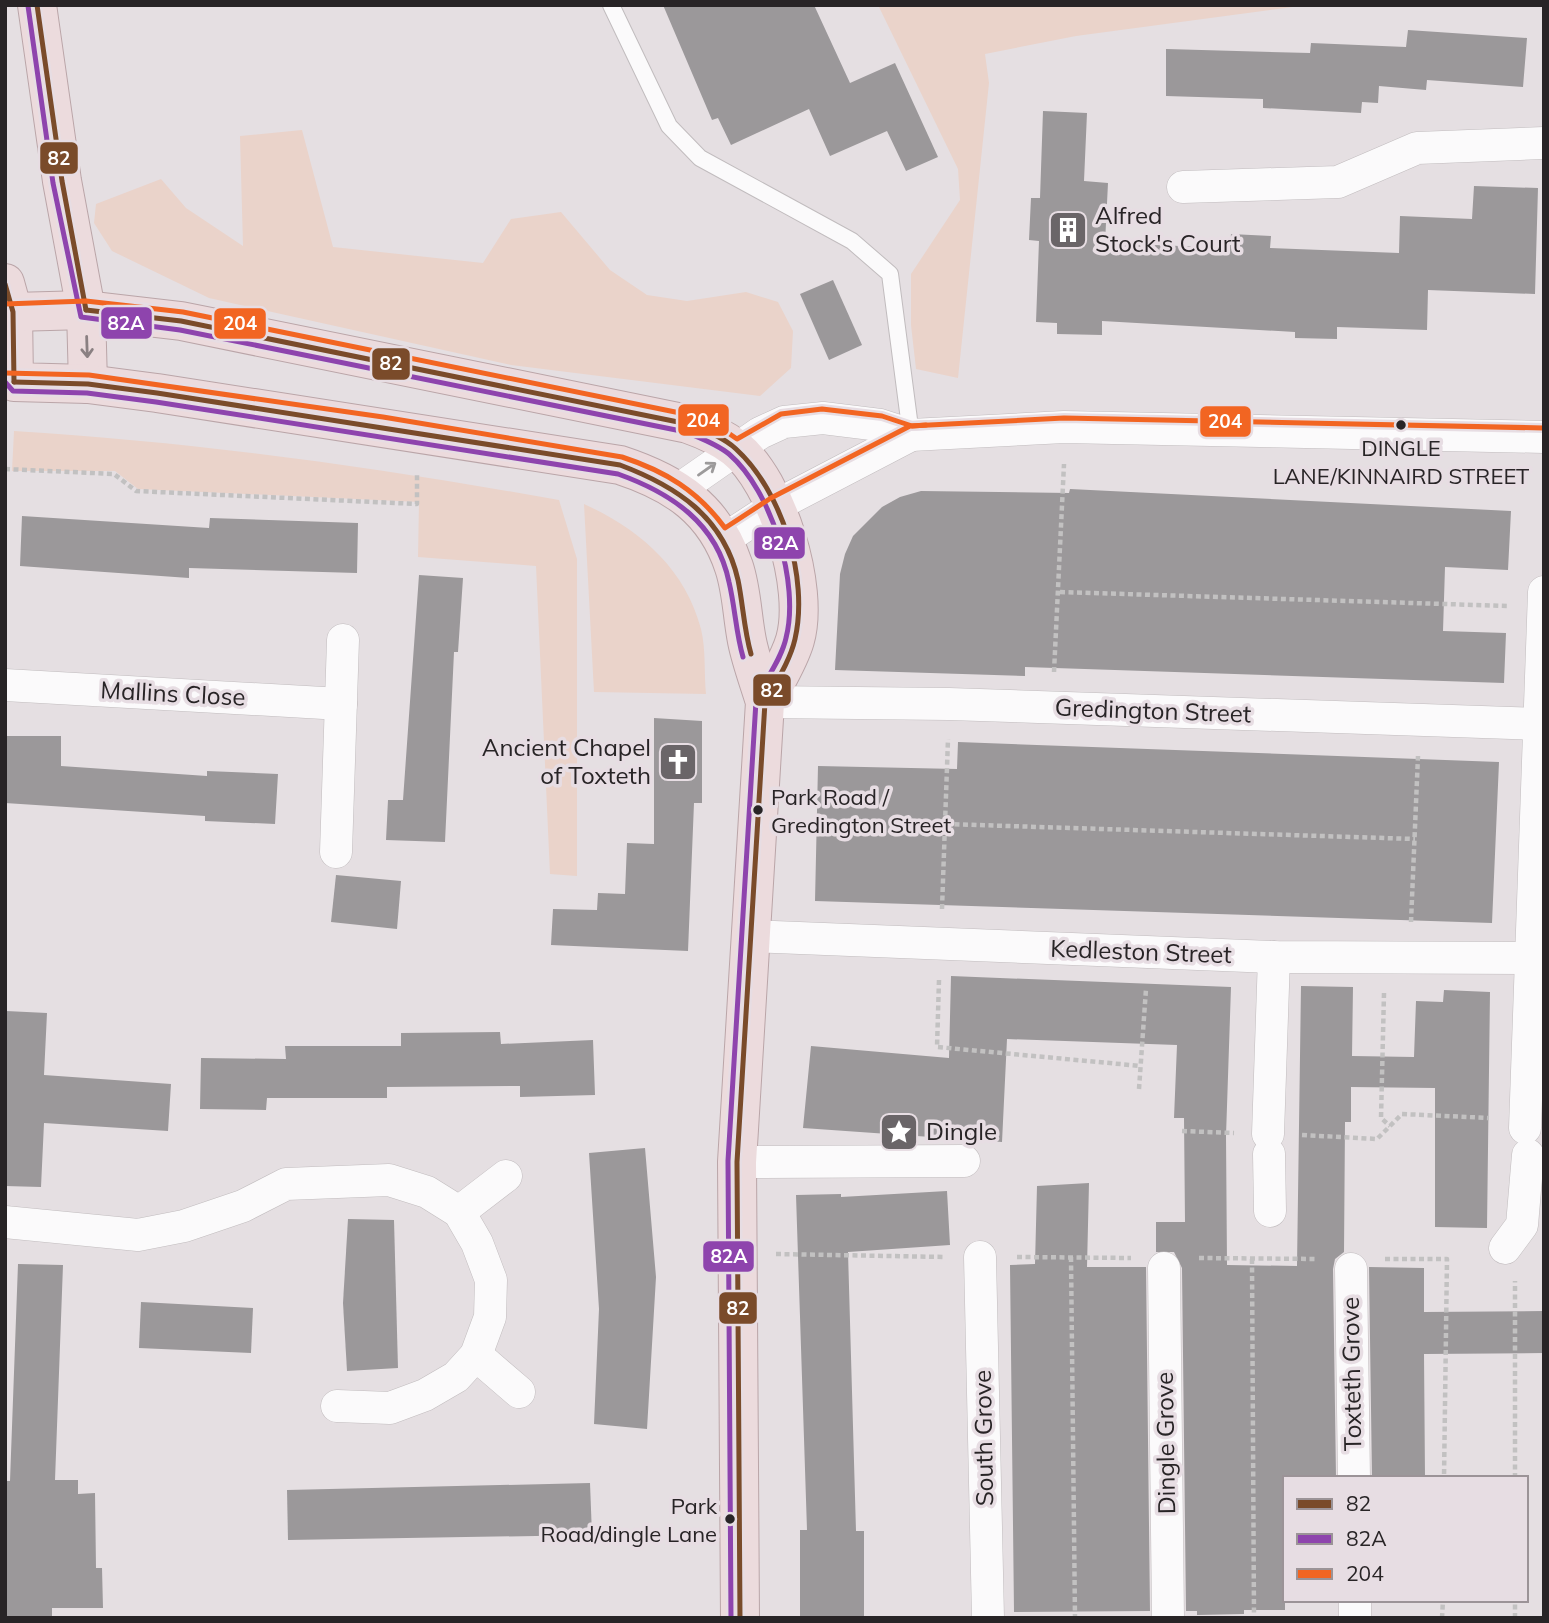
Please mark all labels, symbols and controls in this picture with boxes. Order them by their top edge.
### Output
line badge: 82 [39,141,79,175]
text: 82 [48,146,70,170]
place label: Alfred Stock's Court [1095,200,1240,258]
building icon: Alfred Stock's Court [1047,209,1089,251]
line badge: 82A [100,306,153,340]
line badge: 204 [213,307,267,340]
text: 82A [107,311,145,335]
text: 204 [223,311,258,335]
one-way arrow [80,335,94,358]
line badge: 82 [371,347,411,381]
text: 82 [380,351,402,375]
line badge: 204 [677,403,730,437]
line badge: 204 [1199,405,1252,438]
text: 204 [686,408,721,432]
text: 204 [1208,409,1243,433]
marker: DINGLE LANE/KINNAIRD STREET [1394,418,1408,432]
place label: DINGLE LANE/KINNAIRD STREET [1273,434,1529,490]
one-way arrow [697,462,716,476]
line badge: 82A [753,526,806,560]
text: 82A [761,531,799,555]
line badge: 82 [752,673,792,707]
street label: Mallins Close [100,674,246,712]
text: 82 [761,678,783,702]
street label: Gredington Street [1054,692,1252,728]
place label: Ancient Chapel of Toxteth [482,732,651,790]
church icon: Ancient Chapel of Toxteth [657,741,699,783]
place label: Park Road / Gredington Street [771,783,951,839]
marker: Park Road / Gredington Street [751,803,765,817]
street label: Kedleston Street [1050,933,1232,969]
place icon: Dingle [878,1111,920,1153]
place label: Dingle [926,1116,997,1146]
line badge: 82A [702,1240,755,1273]
text: 82A [710,1244,748,1268]
line badge: 82 [718,1291,758,1325]
text: 82 [727,1296,749,1320]
street label: Toxteth Grove [1335,1297,1367,1451]
street label: South Grove [967,1370,999,1507]
street label: Dingle Grove [1149,1372,1181,1515]
legend [1283,1476,1528,1602]
text: 82 [1346,1490,1371,1516]
place label: Park Road/dingle Lane [541,1492,718,1548]
marker: Park Road/dingle Lane [723,1512,737,1526]
text: 82A [1346,1525,1387,1551]
text: 204 [1346,1560,1384,1586]

